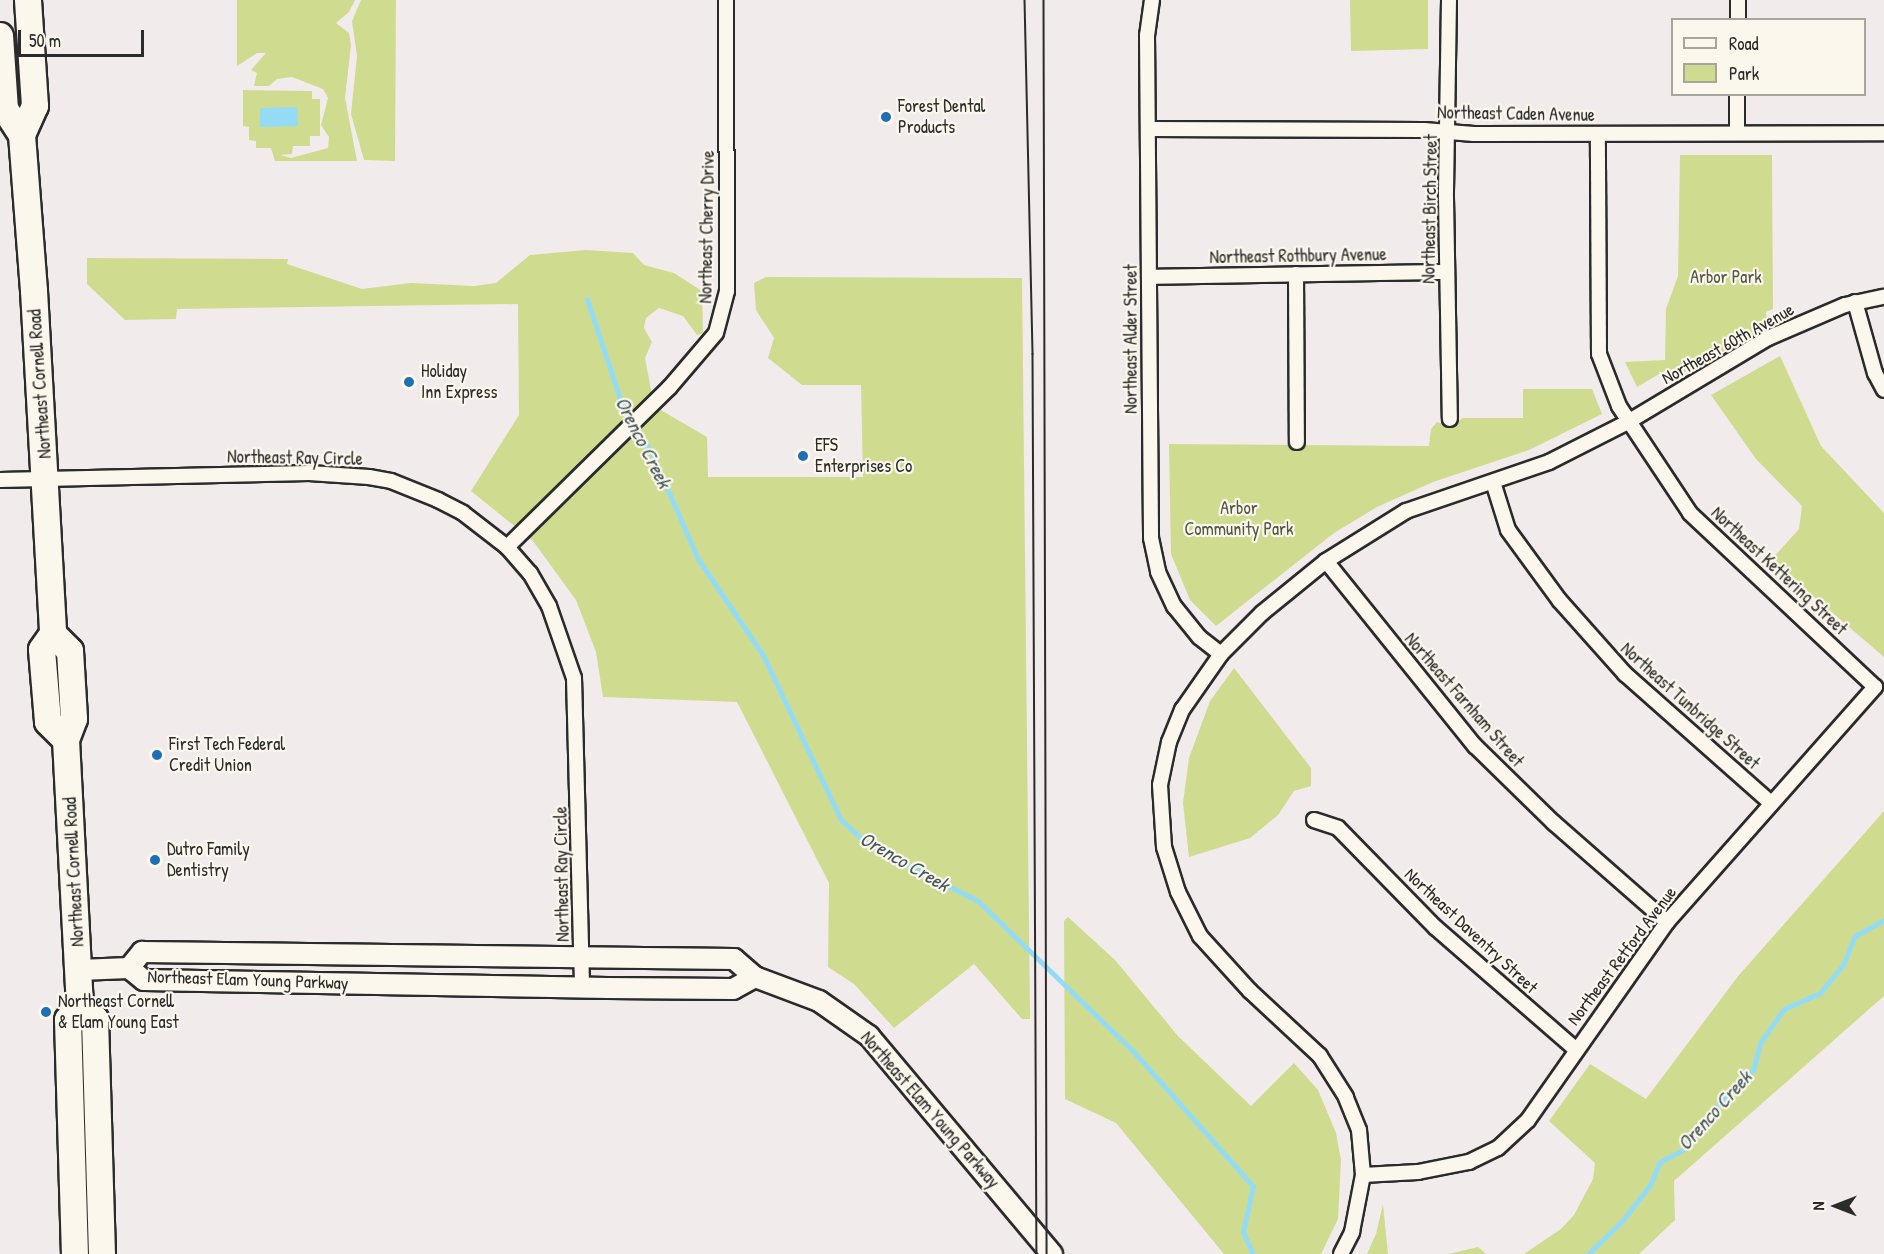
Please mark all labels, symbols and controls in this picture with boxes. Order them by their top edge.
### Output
scale bar [21,18,147,56]
legend [1671,18,1866,96]
text: 50 m [29,28,61,53]
text: Road [1729,31,1759,56]
text: Park [1729,61,1759,86]
place label: Forest Dental Products [898,96,985,138]
street label: Northeast Caden Avenue [1437,102,1595,126]
marker: Forest Dental Products [879,110,893,124]
street label: Northeast Birch Street [1418,134,1442,284]
street label: Northeast Cherry Drive [695,150,719,304]
street label: Northeast Rothbury Avenue [1209,244,1387,268]
street label: Northeast Alder Street [1120,264,1142,414]
park label: Arbor Park [1690,266,1762,288]
street label: Northeast 60th Avenue [1658,299,1798,389]
street label: Northeast Cornell Road [24,309,56,459]
place label: Holiday Inn Express [421,361,497,404]
marker: Holiday Inn Express [402,375,416,389]
water label: Orenco Creek [611,392,677,492]
place label: EFS Enterprises Co [815,435,912,478]
street label: Northeast Ray Circle [227,446,363,470]
marker: EFS Enterprises Co [796,449,810,463]
park label: Arbor Community Park [1184,498,1294,540]
street label: Northeast Kettering Street [1706,502,1852,640]
street label: Northeast Farnham Street [1400,628,1528,772]
street label: Northeast Tunbridge Street [1616,638,1764,774]
place label: First Tech Federal Credit Union [169,734,285,777]
marker: First Tech Federal Credit Union [150,748,164,762]
street label: Northeast Cornell Road [59,797,89,947]
street label: Northeast Ray Circle [550,806,574,942]
water label: Orenco Creek [856,826,954,896]
place label: Dutro Family Dentistry [167,839,250,882]
marker: Dutro Family Dentistry [148,853,162,867]
street label: Northeast Daventry Street [1400,864,1542,998]
street label: Northeast Retford Avenue [1563,882,1681,1030]
street label: Northeast Elam Young Parkway [147,966,349,994]
place label: Northeast Cornell & Elam Young East [58,991,179,1034]
marker: Northeast Cornell & Elam Young East [39,1005,53,1019]
street label: Northeast Elam Young Parkway [856,1027,1004,1193]
water label: Orenco Creek [1672,1065,1756,1155]
north arrow [1806,1176,1866,1236]
text: N [1807,1202,1829,1210]

